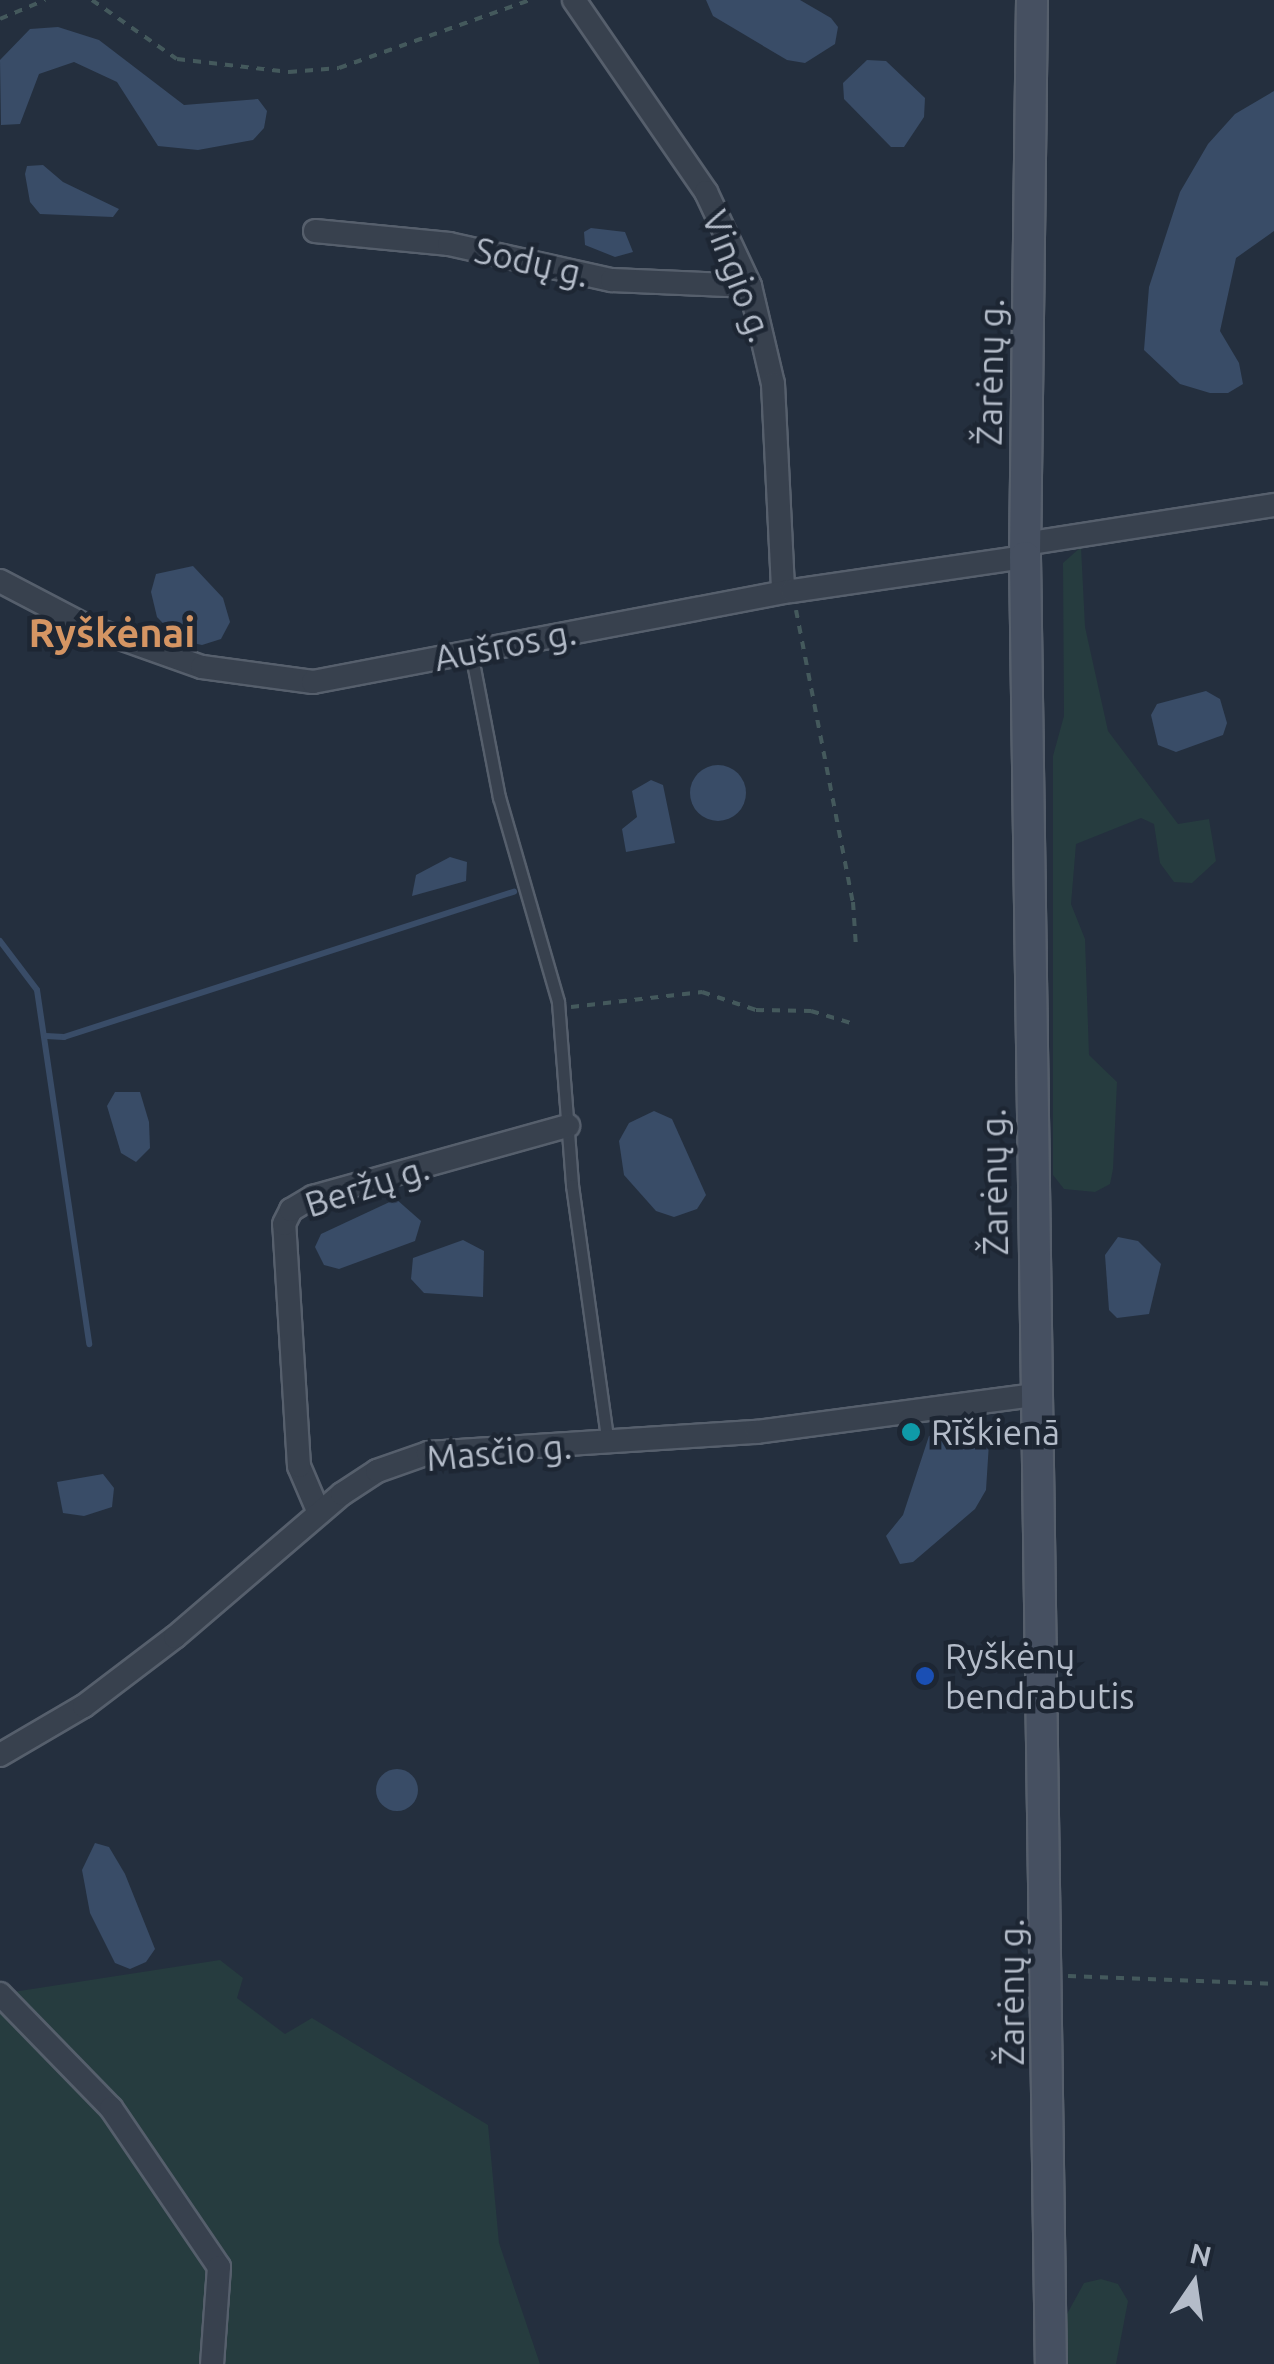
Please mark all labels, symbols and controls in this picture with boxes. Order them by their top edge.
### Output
street label: Vingio g. [694,204,782,348]
street label: Sodų g. [471,228,593,296]
street label: Žarėnų g. [968,298,1012,446]
district label: Ryškėnai [29,609,195,657]
street label: Aušros g. [431,611,579,679]
street label: Žarėnų g. [972,1108,1016,1256]
street label: Beržų g. [300,1146,434,1226]
place label: Rīškienā [931,1411,1060,1453]
marker: Rīškienā [900,1421,922,1443]
street label: Masčio g. [425,1425,573,1479]
place label: Ryškėnų bendrabutis [945,1635,1134,1717]
marker: Ryškėnų bendrabutis [914,1665,936,1687]
street label: Žarėnų g. [990,1918,1032,2066]
north arrow [1144,2234,1244,2334]
text: N [1187,2237,1215,2272]

